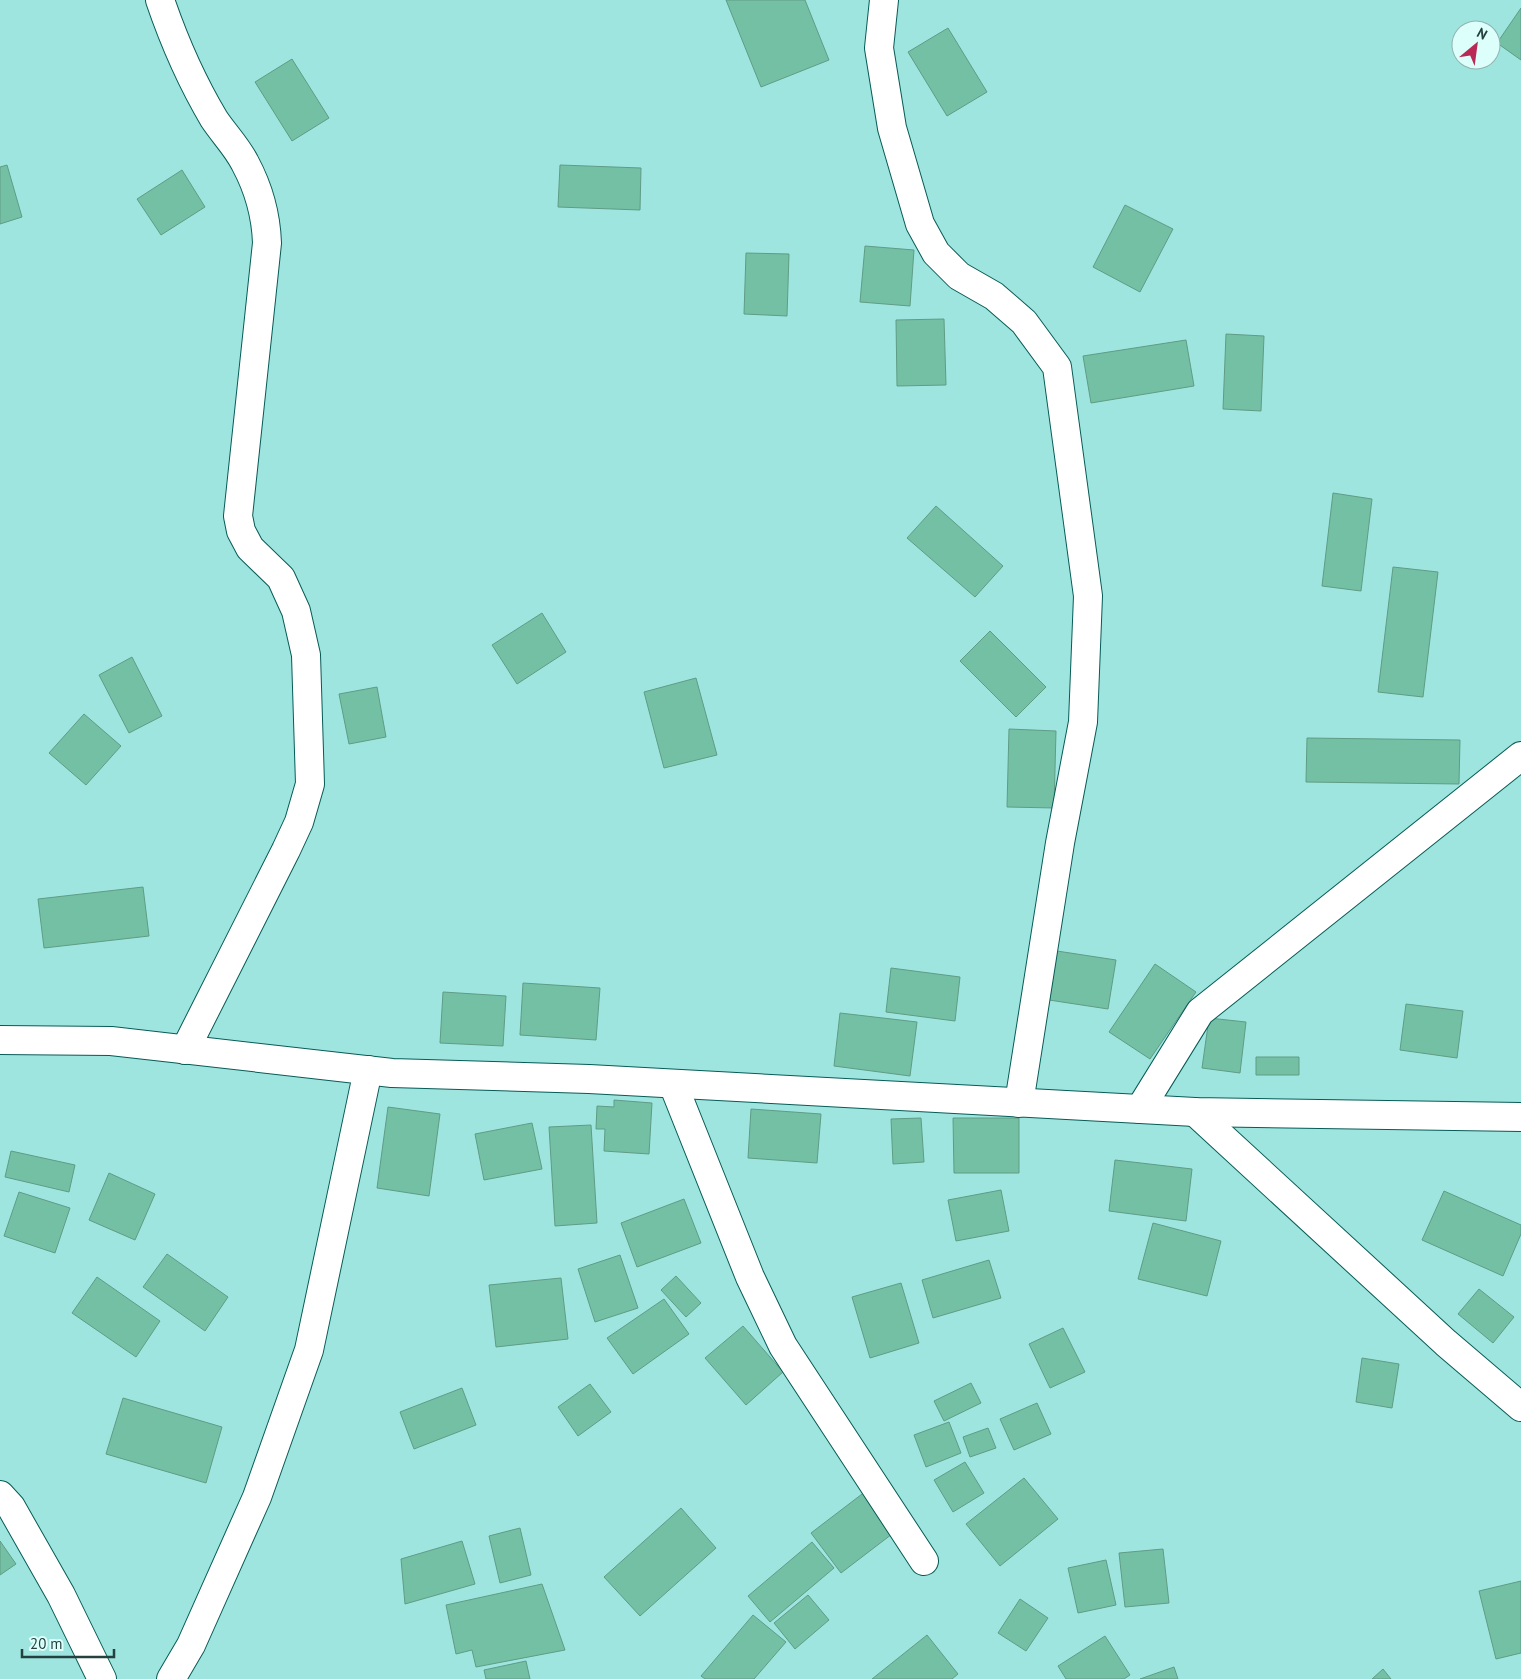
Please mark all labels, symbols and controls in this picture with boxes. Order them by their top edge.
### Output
north arrow [1451,20,1501,70]
text: N [1474,24,1491,44]
scale bar [22,1626,115,1658]
text: 20 m [30,1634,63,1653]

